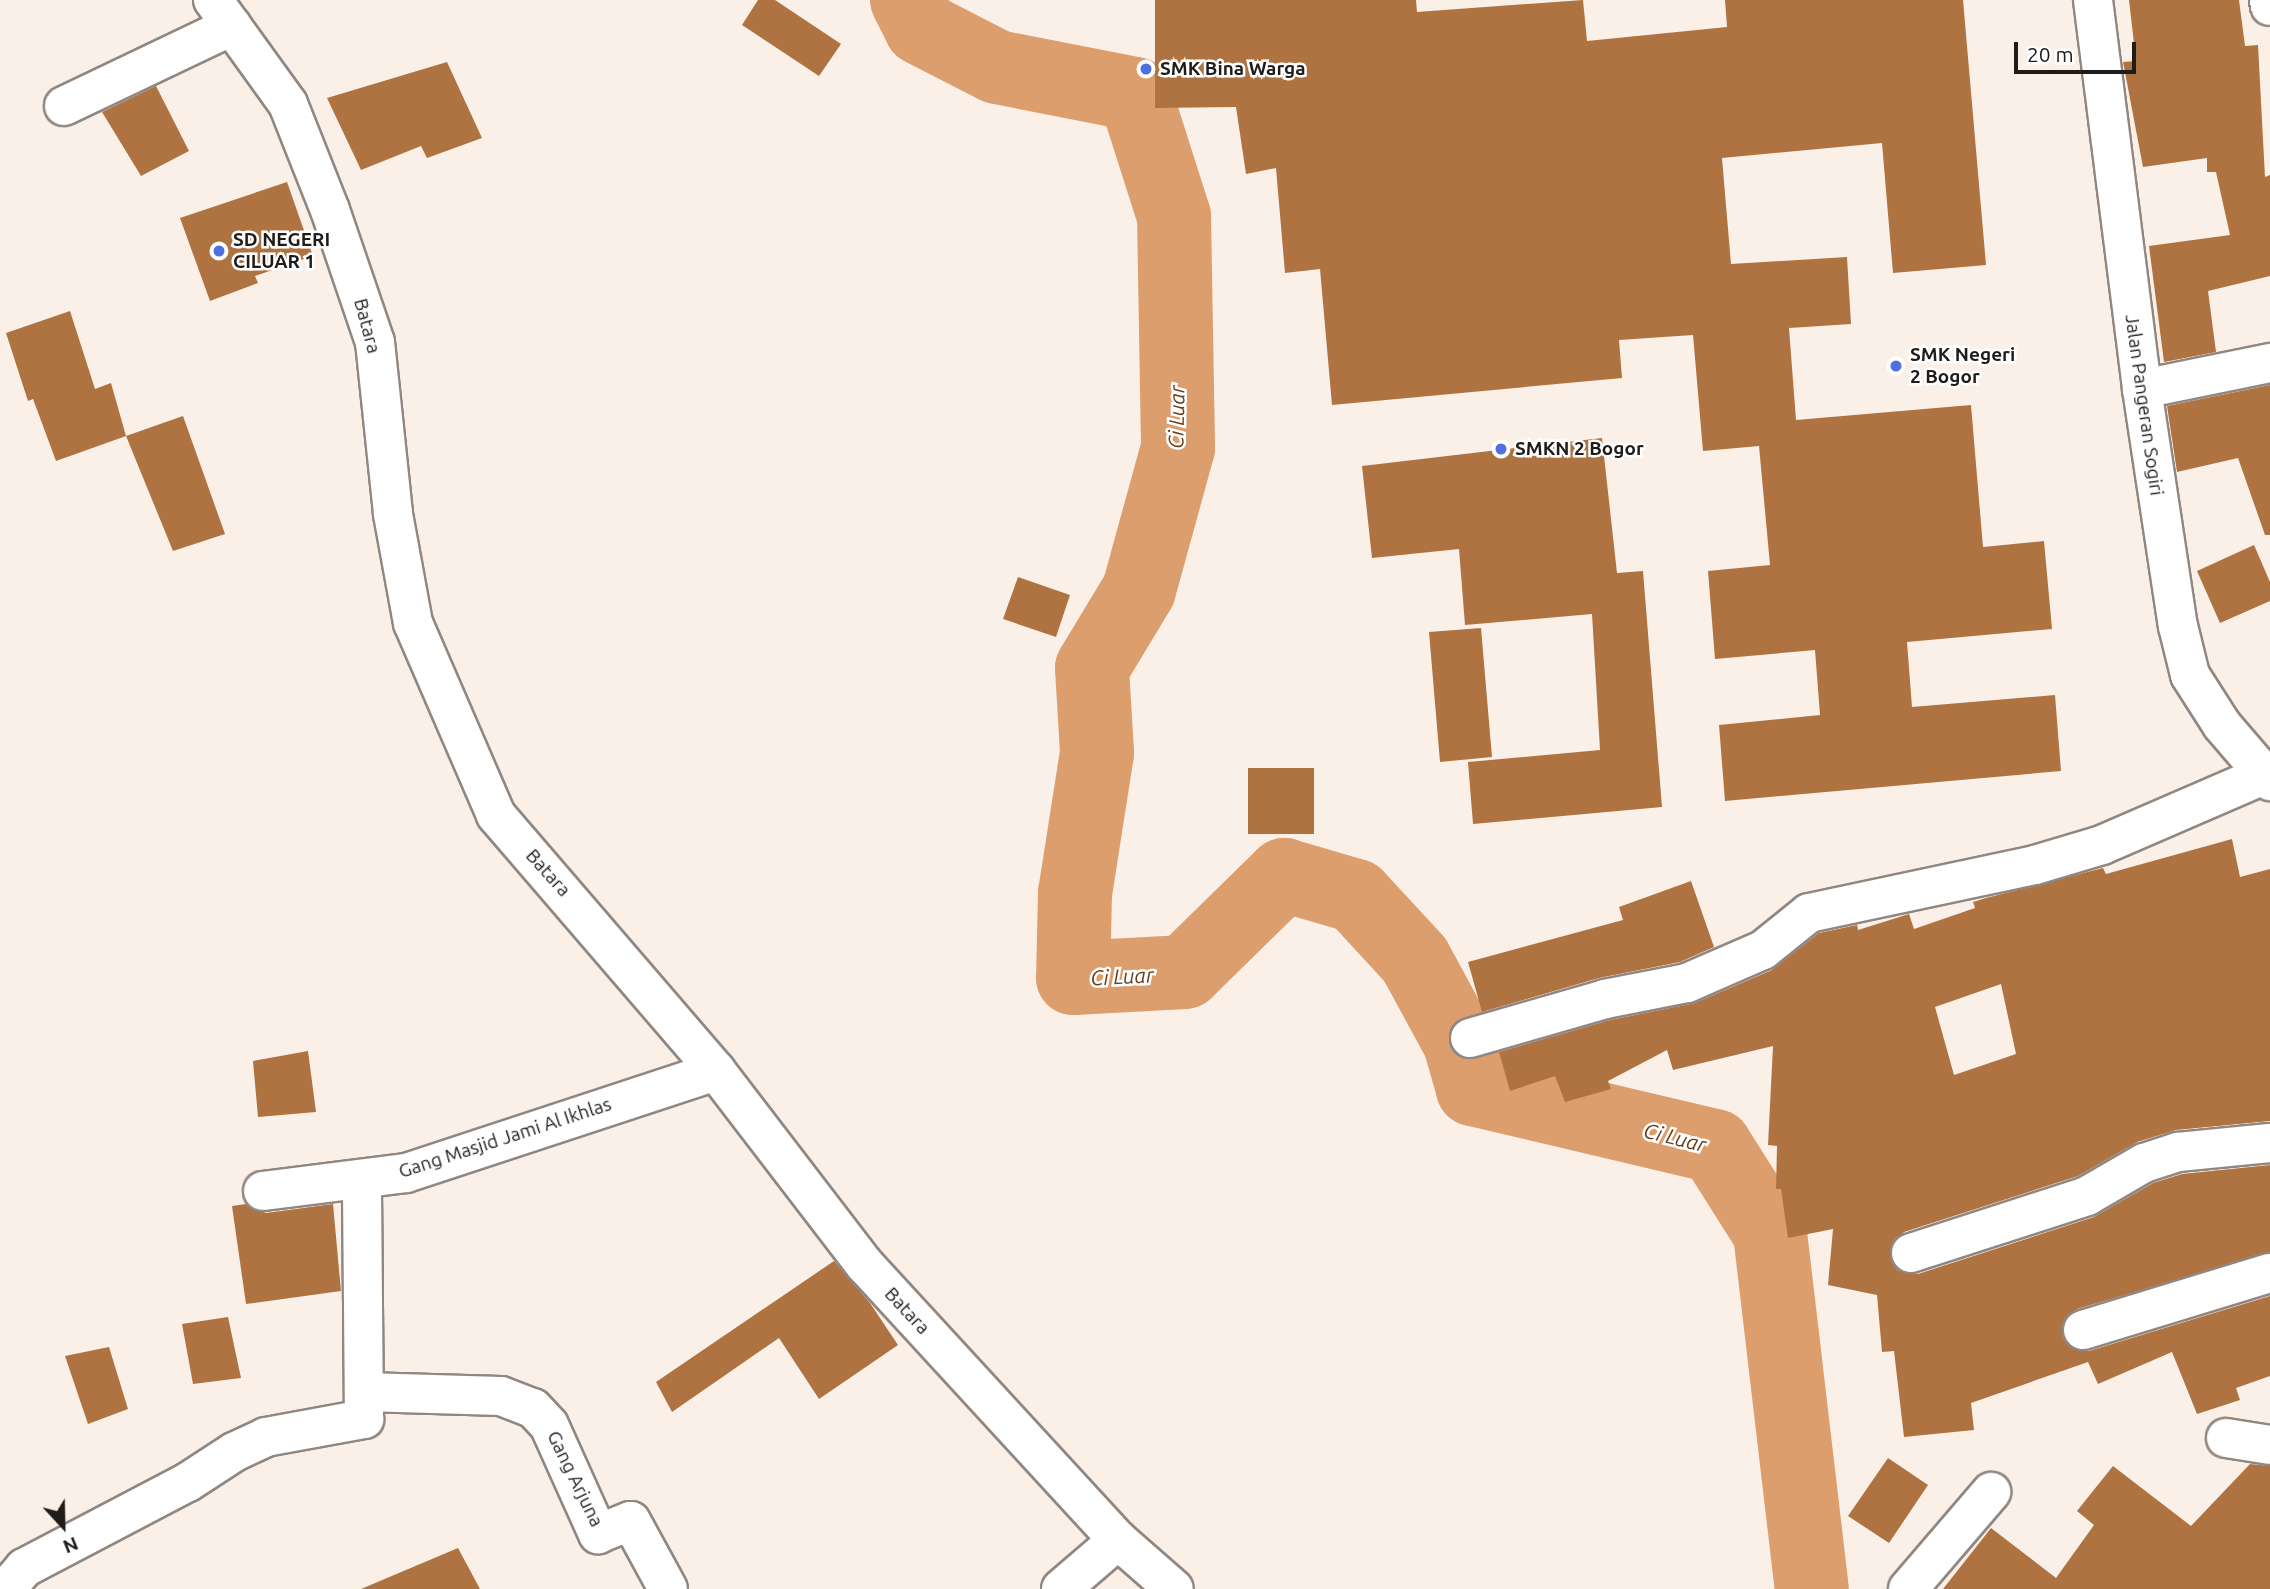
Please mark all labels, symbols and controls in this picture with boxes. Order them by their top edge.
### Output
scale bar [2018,28,2140,72]
text: 20 m [2027,42,2074,66]
place label: SMK Bina Warga [1160,58,1306,80]
marker: SMK Bina Warga [1138,61,1154,77]
place label: SD NEGERI CILUAR 1 [233,229,330,273]
marker: SD NEGERI CILUAR 1 [211,243,227,259]
street label: Batara [349,296,385,356]
street label: Jalan Pangeran Sogiri [2120,313,2168,497]
place label: SMK Negeri 2 Bogor [1910,344,2015,388]
marker: SMK Negeri 2 Bogor [1888,358,1904,374]
water label: Ci Luar [1163,385,1189,449]
place label: SMKN 2 Bogor [1515,438,1644,460]
marker: SMKN 2 Bogor [1493,441,1509,457]
street label: Batara [521,845,575,901]
water label: Ci Luar [1090,962,1154,990]
street label: Gang Masjid Jami Al Ikhlas [396,1093,614,1183]
water label: Ci Luar [1641,1117,1709,1157]
street label: Batara [880,1283,934,1339]
street label: Gang Arjuna [542,1427,608,1531]
north arrow [28,1491,98,1561]
text: N [60,1533,82,1558]

